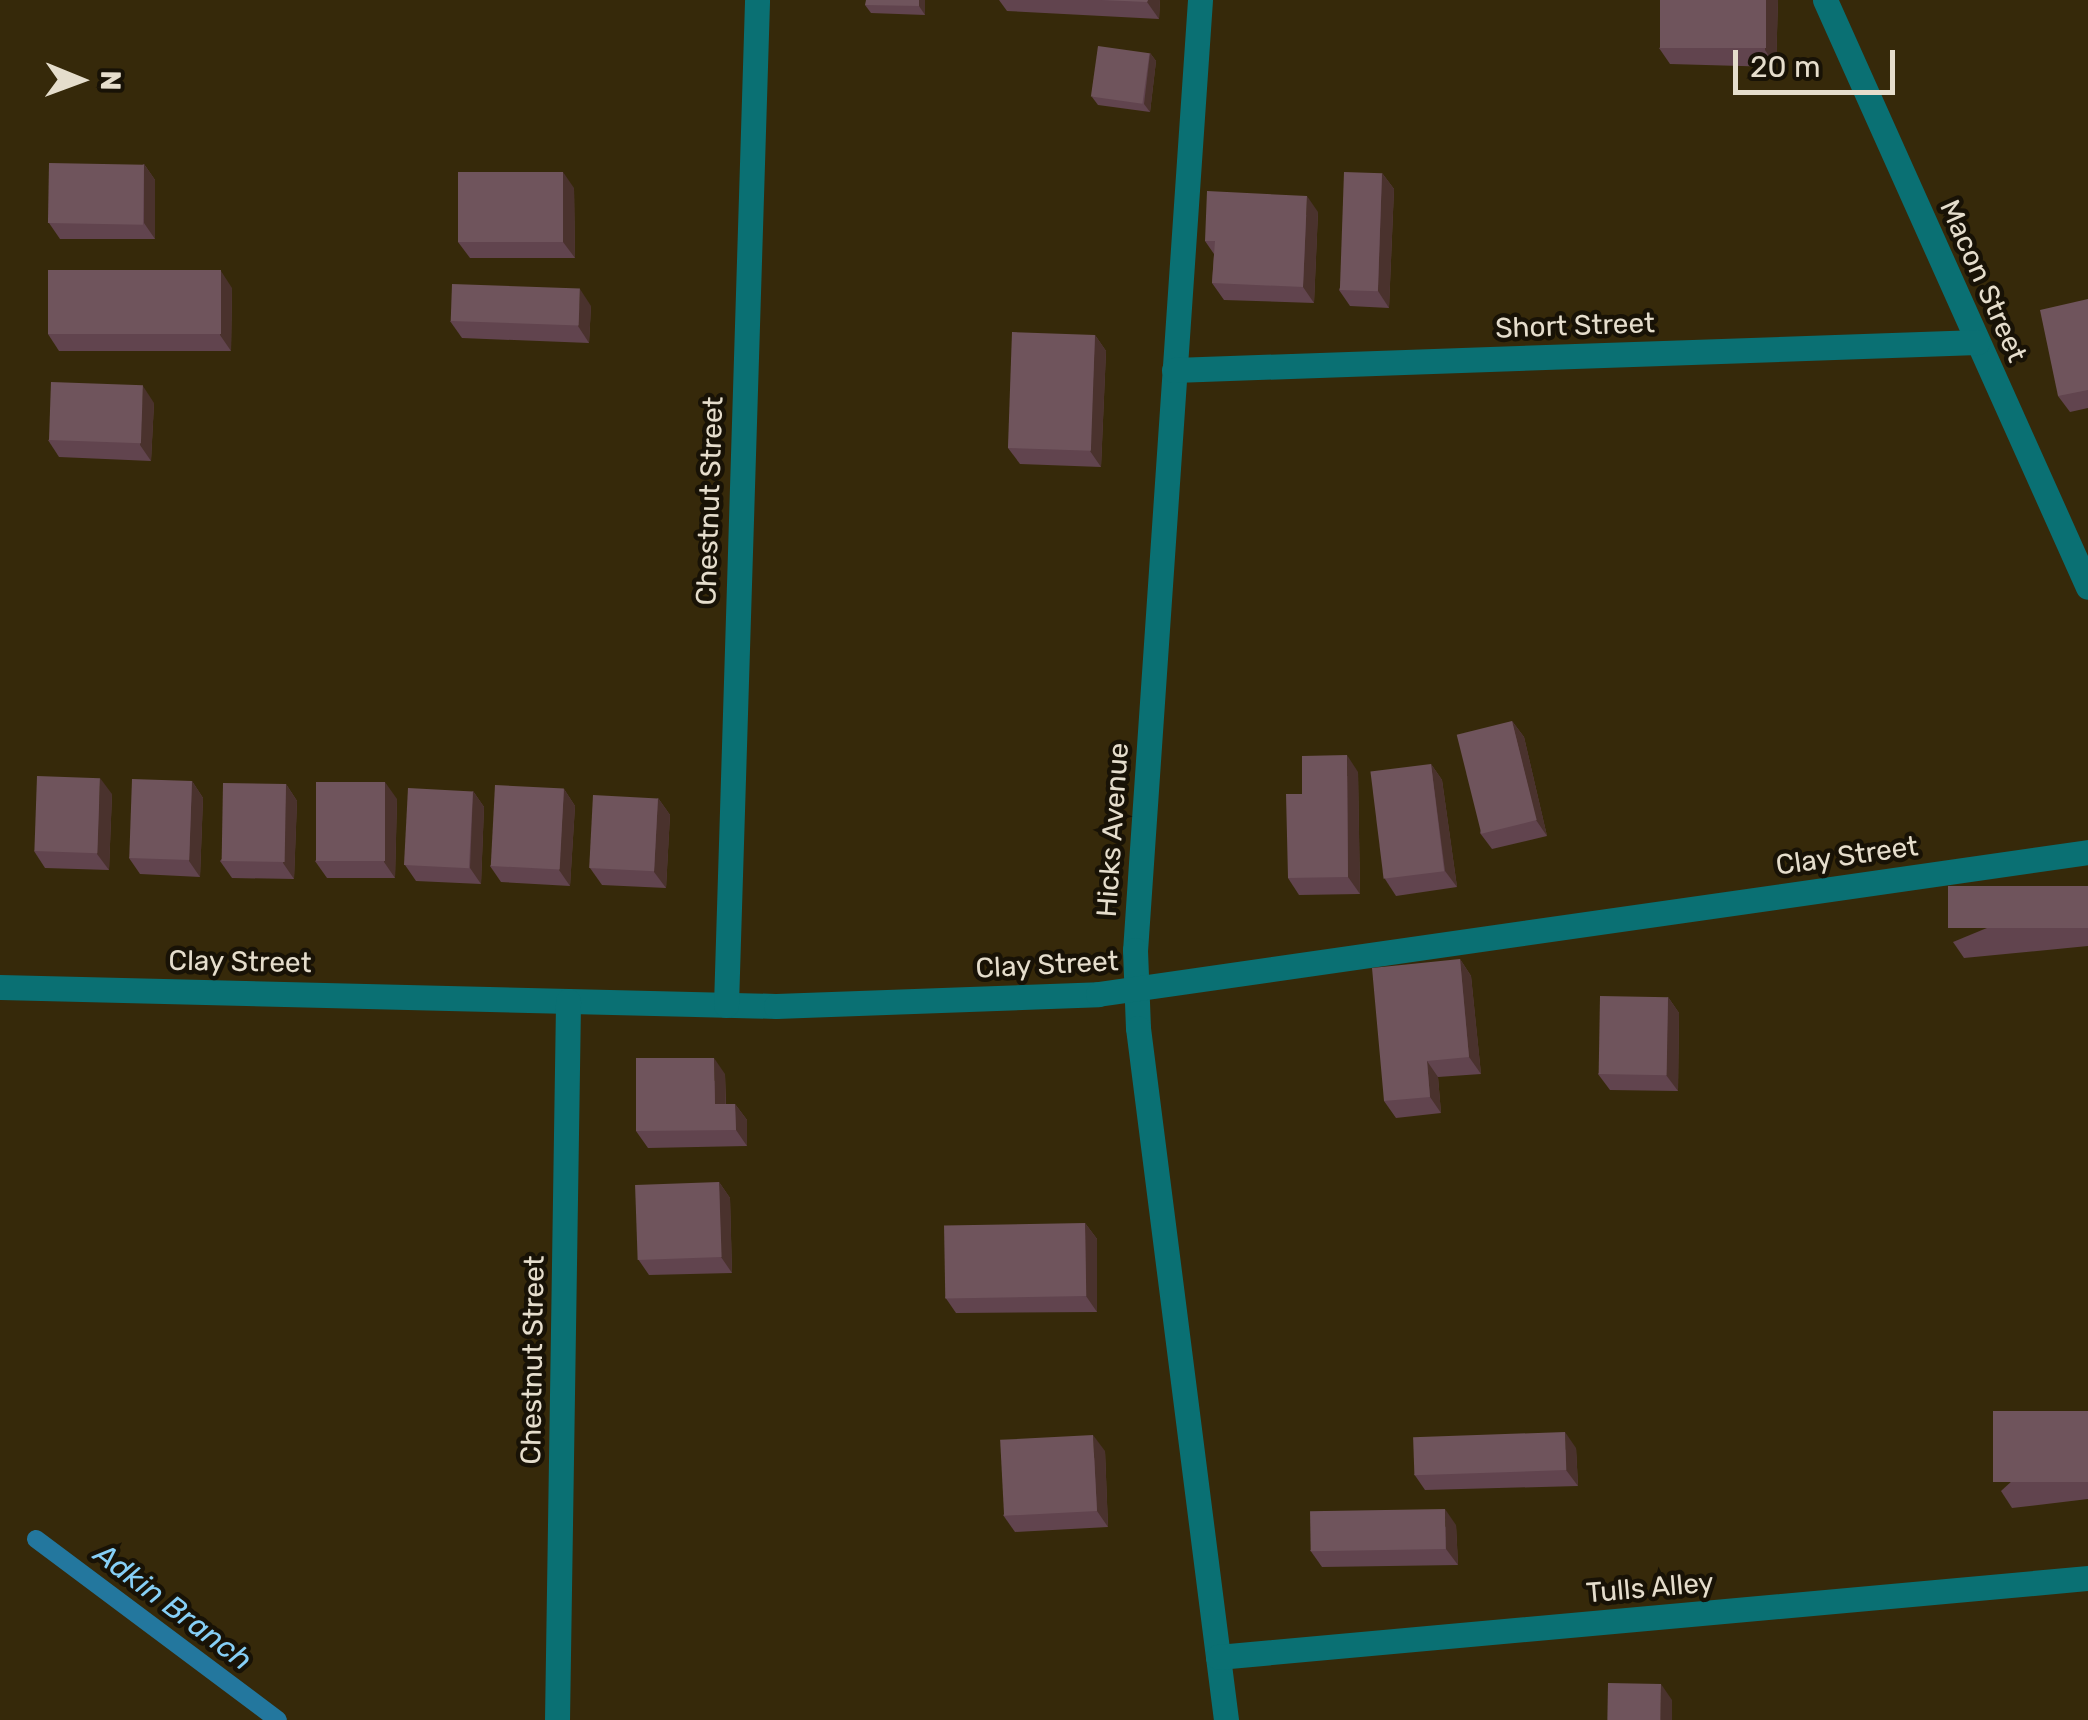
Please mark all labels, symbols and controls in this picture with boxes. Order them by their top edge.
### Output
north arrow [30,30,130,130]
scale bar [1738,30,1900,92]
text: 20 m [1750,49,1821,85]
text: N [94,70,127,91]
street label: Macon Street [1932,195,2034,367]
street label: Short Street [1494,306,1656,346]
street label: Chestnut Street [690,396,730,606]
street label: Hicks Avenue [1090,741,1136,919]
street label: Clay Street [1773,829,1921,883]
street label: Clay Street [168,944,312,980]
street label: Clay Street [974,944,1120,986]
street label: Chestnut Street [514,1255,552,1465]
water label: Adkin Branch [87,1536,259,1678]
street label: Tulls Alley [1585,1566,1715,1610]

